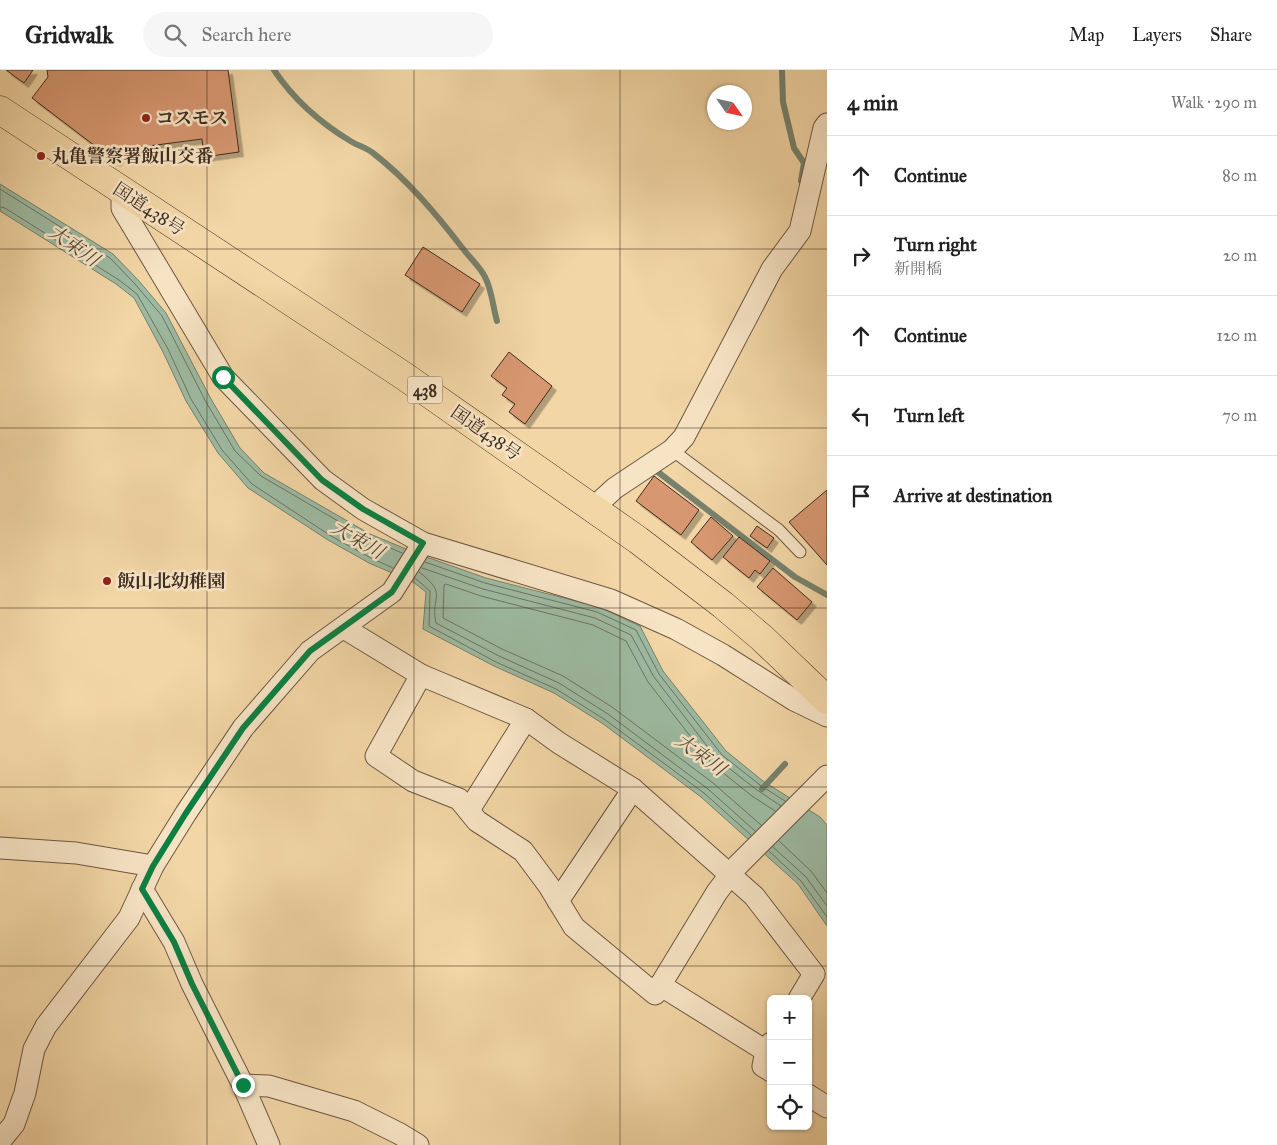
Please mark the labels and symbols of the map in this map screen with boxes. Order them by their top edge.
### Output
north arrow [707,85,752,130]
place label: コスモス [156,107,228,129]
marker: コスモス [140,112,152,124]
place label: 丸亀警察署飯山交番 [51,145,213,167]
marker: 丸亀警察署飯山交番 [35,150,47,162]
street label: 国道438号 [109,178,189,240]
water label: 大束川 [44,220,105,272]
route start [212,366,235,389]
road number: 438 [408,376,442,404]
street label: 国道438号 [447,401,525,465]
water label: 大束川 [327,515,390,565]
place label: 飯山北幼稚園 [117,570,225,592]
marker: 飯山北幼稚園 [101,575,113,587]
water label: 大束川 [671,728,732,782]
route end [232,1074,255,1097]

